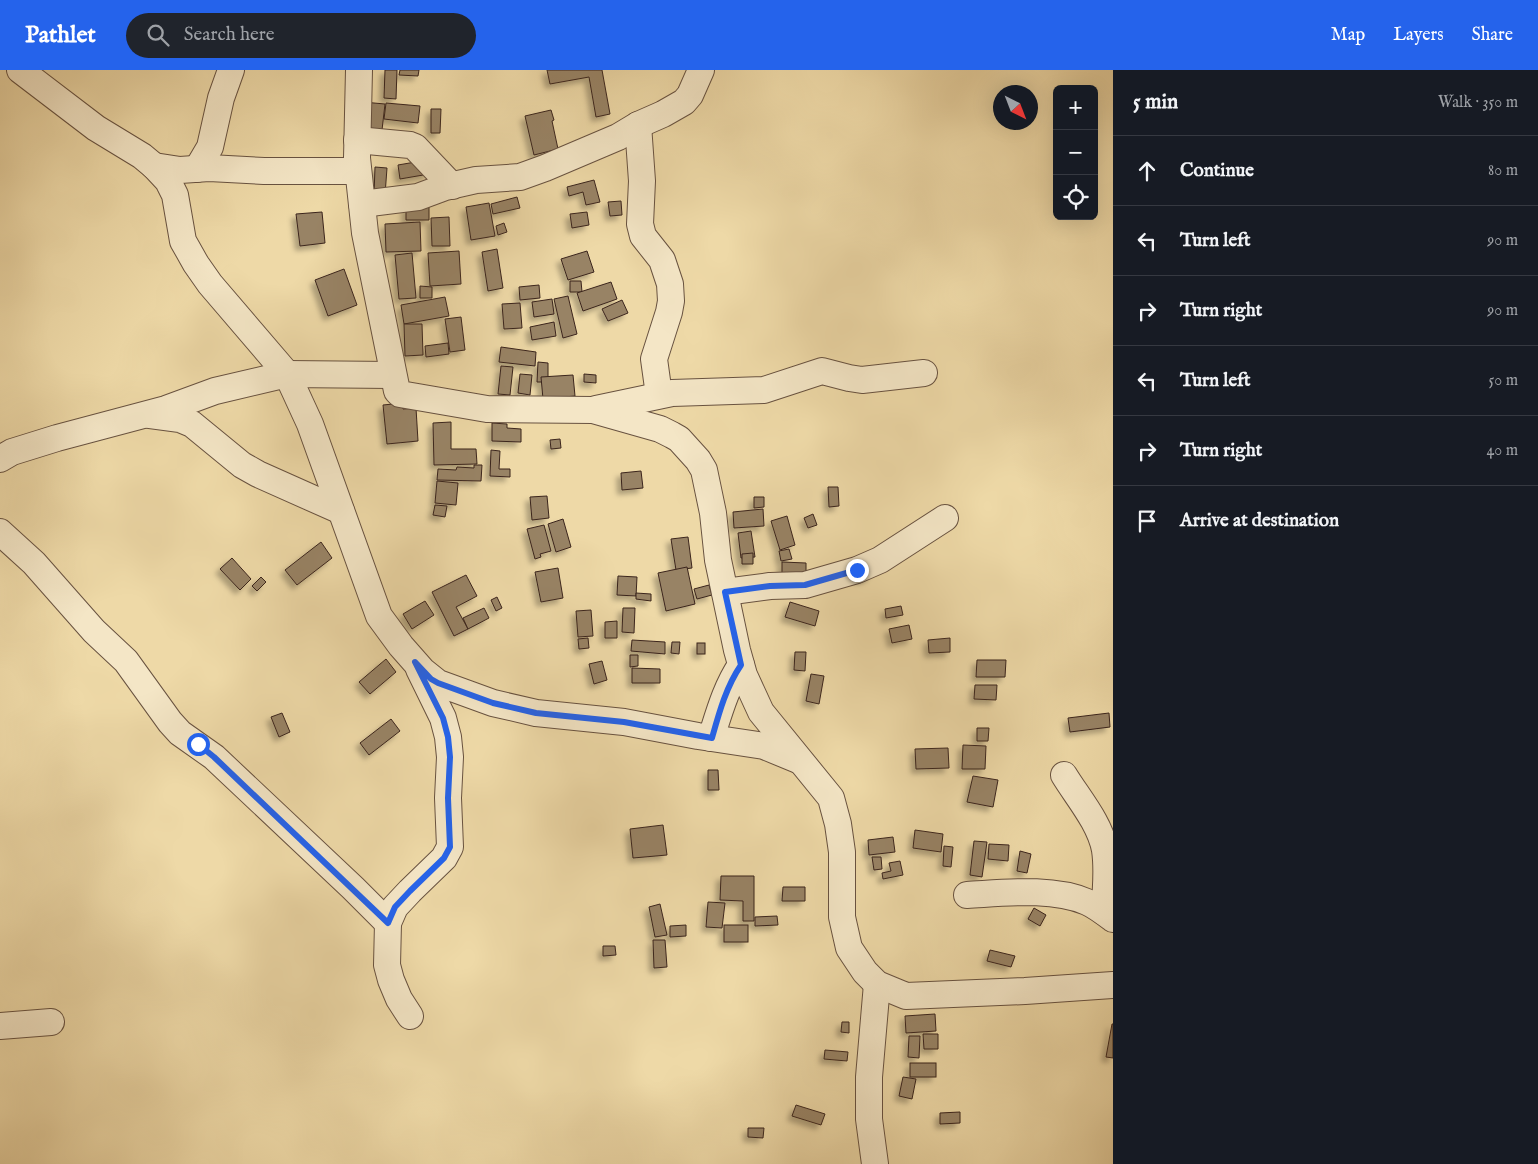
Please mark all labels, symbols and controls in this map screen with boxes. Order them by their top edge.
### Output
search box [126,13,476,58]
text: Pathlet [25,20,96,51]
icon: search [144,21,172,49]
text: Search here [184,23,274,47]
text: Map [1331,24,1365,47]
text: Layers [1393,24,1444,47]
text: Share [1472,24,1513,47]
north arrow [993,85,1038,130]
map controls [1053,85,1098,220]
button: + [1053,85,1098,130]
text: 5 min [1133,89,1178,116]
text: Walk · 350 m [1438,93,1518,113]
button: − [1053,130,1098,175]
icon: ahead [1133,157,1161,185]
text: Continue [1180,159,1254,183]
text: 80 m [1488,161,1518,181]
button: locate [1053,175,1098,220]
icon: left [1133,227,1161,255]
text: Turn left [1180,229,1251,253]
text: 90 m [1487,231,1518,251]
icon: right [1133,297,1161,325]
text: Turn right [1180,299,1262,323]
text: 90 m [1487,301,1518,321]
icon: left [1133,367,1161,395]
text: Turn left [1180,369,1251,393]
text: 50 m [1489,371,1518,391]
icon: right [1133,437,1161,465]
text: Turn right [1180,439,1262,463]
text: 40 m [1486,441,1518,461]
icon: arrive [1133,507,1161,535]
text: Arrive at destination [1180,509,1339,533]
route end [846,559,869,582]
route start [187,733,210,756]

